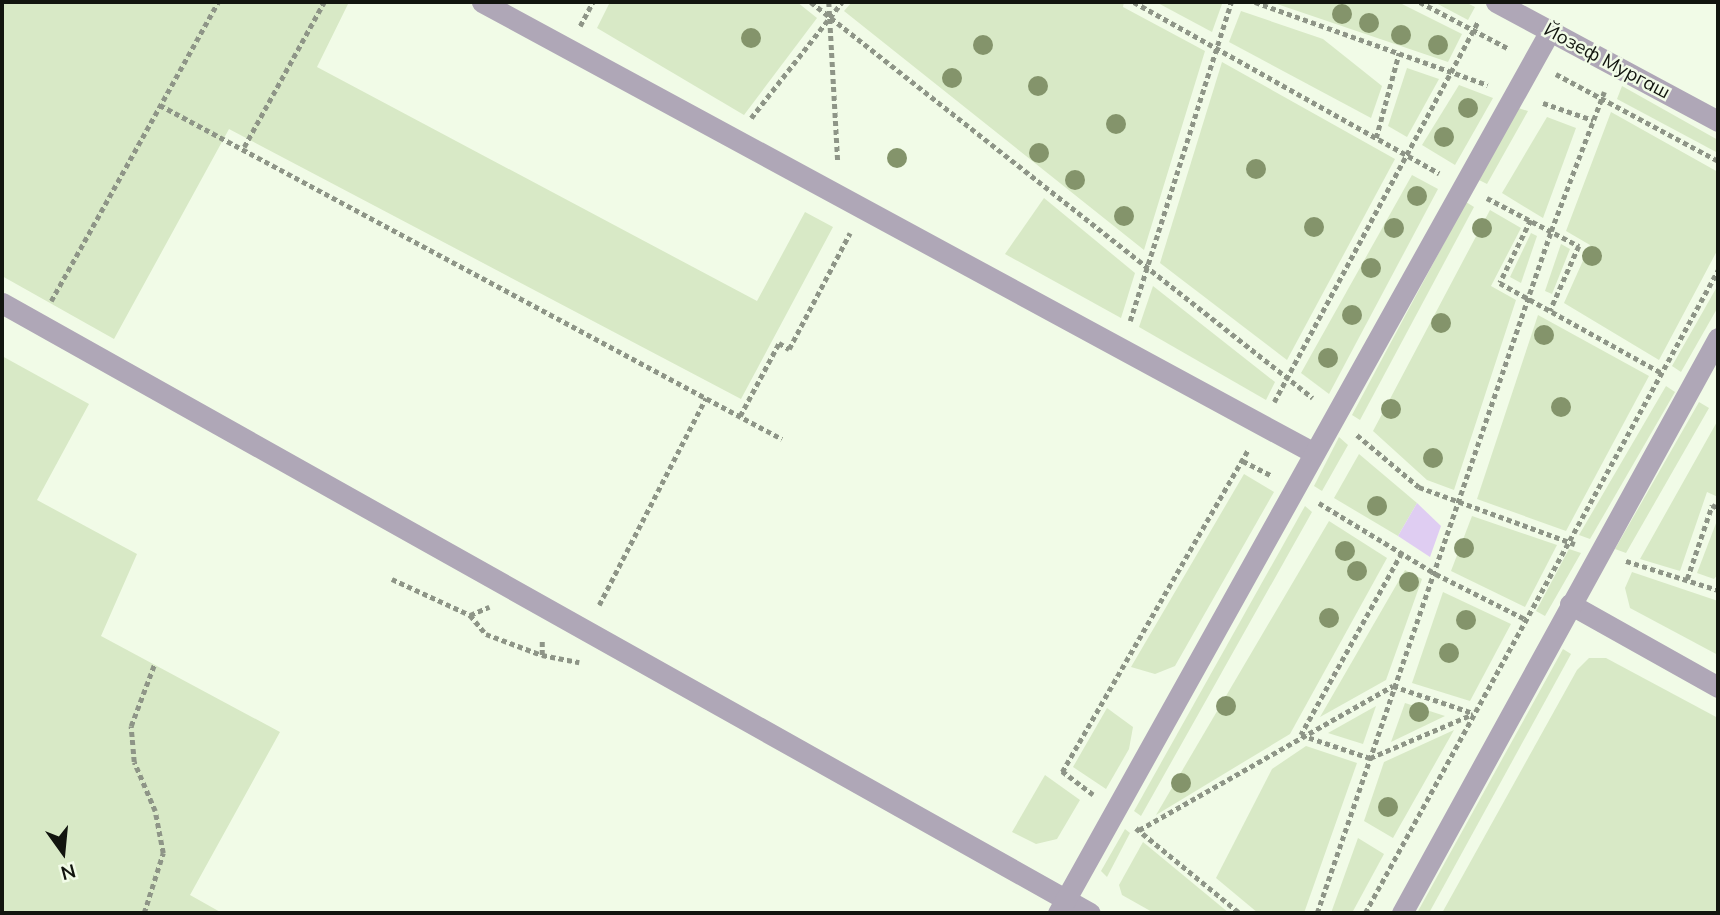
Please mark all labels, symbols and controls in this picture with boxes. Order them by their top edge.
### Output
street label: Йозеф Мургаш [1540,18,1674,104]
north arrow [28,817,98,887]
text: N [58,859,78,886]

